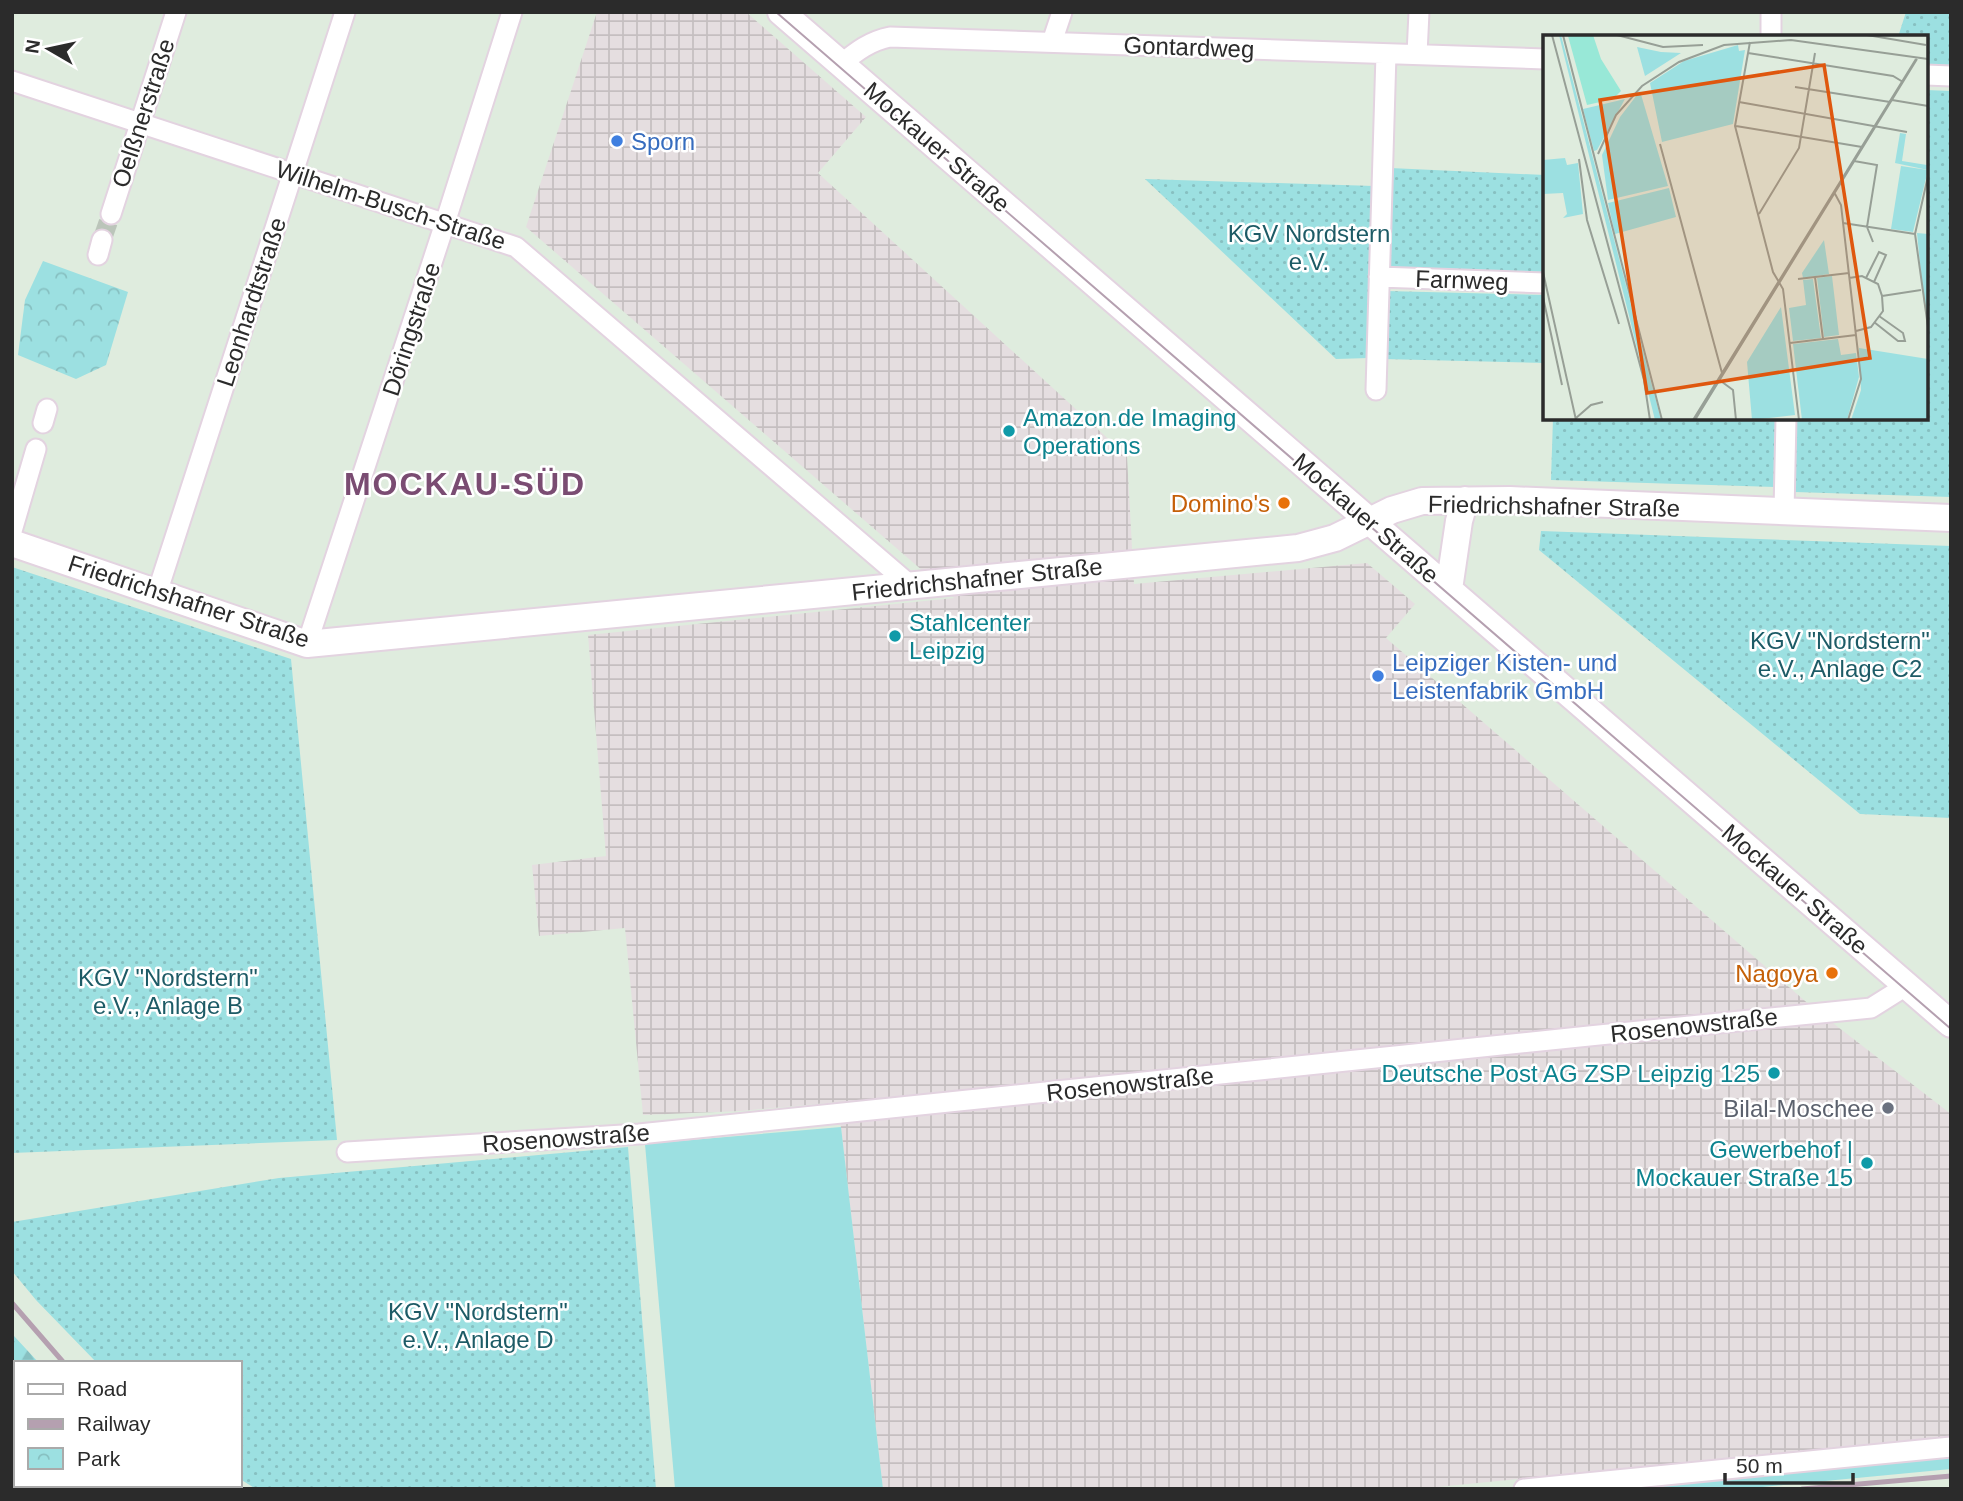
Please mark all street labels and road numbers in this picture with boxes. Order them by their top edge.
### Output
street label: Gontardweg [1123,31,1255,63]
street label: Oelßnerstraße [106,35,180,191]
street label: Mockauer Straße [859,76,1015,218]
street label: Wilhelm-Busch-Straße [273,155,509,255]
street label: Leonhardtstraße [211,214,291,390]
street label: Döringstraße [377,259,445,399]
street label: Farnweg [1415,265,1509,295]
street label: Mockauer Straße [1288,447,1444,589]
street label: Friedrichshafner Straße [1428,490,1680,522]
street label: Friedrichshafner Straße [65,549,313,653]
street label: Friedrichshafner Straße [850,552,1104,606]
street label: Mockauer Straße [1717,818,1873,960]
street label: Rosenowstraße [1609,1003,1779,1047]
street label: Rosenowstraße [1045,1062,1215,1106]
street label: Rosenowstraße [481,1119,651,1157]

